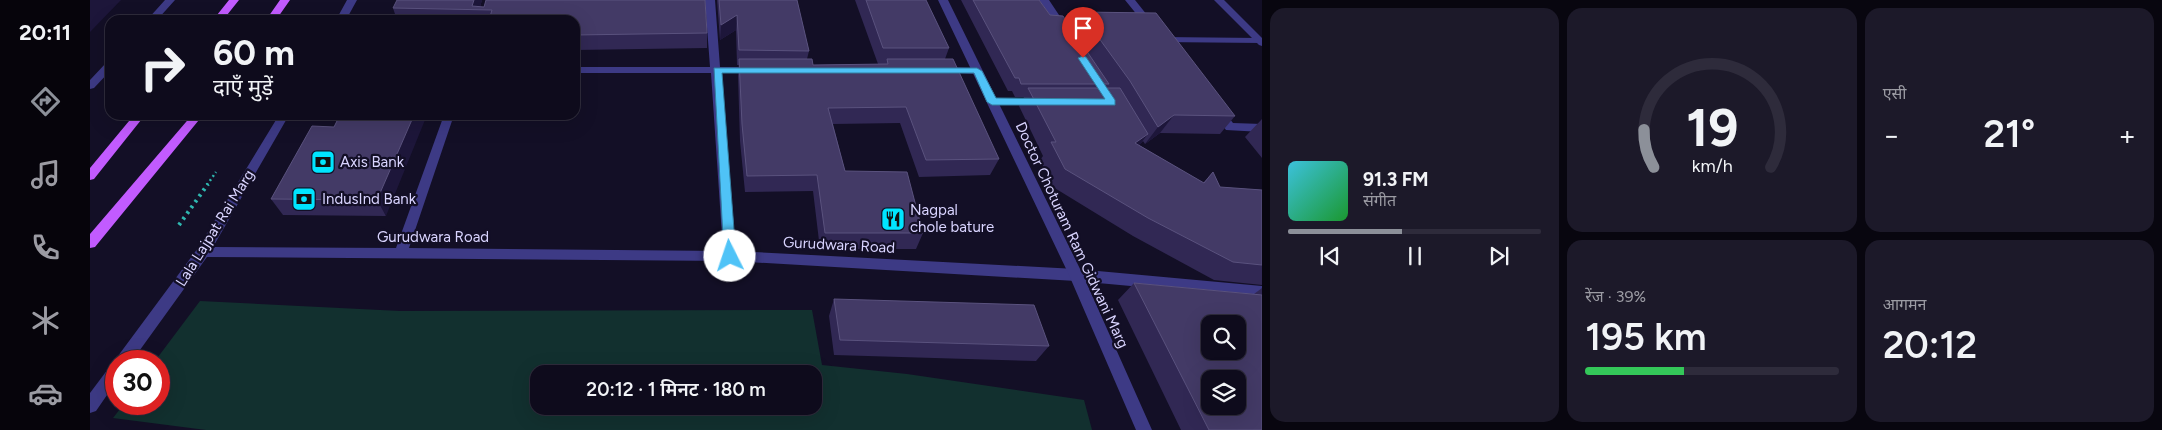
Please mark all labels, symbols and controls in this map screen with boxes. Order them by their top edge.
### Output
pin [1062,7,1104,58]
icon: arrive [1069,14,1097,42]
text: 20:11 [19,19,71,46]
text: 60 m [213,32,295,74]
icon: right [130,35,195,100]
text: दाएँ मुड़ें [213,74,273,101]
icon: directions [28,84,63,119]
text: एसी [1883,84,1906,103]
text: 19 [1686,97,1738,159]
text: 21° [1983,111,2035,157]
text: − [1883,118,1900,152]
text: + [2119,118,2136,152]
street label: Doctor Choturam Ram Gidwani Marg [1012,119,1132,351]
bank icon: Axis Bank [310,149,336,175]
place label: Axis Bank [340,153,405,171]
text: km/h [1692,155,1732,176]
icon: music [28,157,63,192]
street label: Lala Lajpat Rai Marg [172,166,258,290]
text: 91.3 FM [1363,168,1429,191]
bank icon: IndusInd Bank [291,186,317,212]
place label: IndusInd Bank [322,190,417,208]
text: संगीत [1363,191,1396,210]
place label: Nagpal chole bature [910,201,994,236]
restaurant icon: Nagpal chole bature [880,206,906,232]
street label: Gurudwara Road [377,228,489,246]
position arrow [703,229,755,281]
icon: phone [28,230,63,265]
street label: Gurudwara Road [783,233,895,257]
icon: previous [1316,242,1344,270]
icon: pause [1401,242,1429,270]
icon: next [1485,242,1513,270]
text: रेंज · 39% [1585,287,1646,306]
text: आगमन [1883,295,1926,314]
icon: climate [28,303,63,338]
text: 195 km [1585,314,1707,360]
map controls [1201,315,1246,415]
button: search [1201,315,1246,360]
text: 20:12 [1883,322,1977,368]
speed limit sign: 30 [105,350,170,415]
button: layers [1201,370,1246,415]
icon: car [28,376,63,411]
text: 20:12 · 1 मिनट · 180 m [586,378,766,401]

